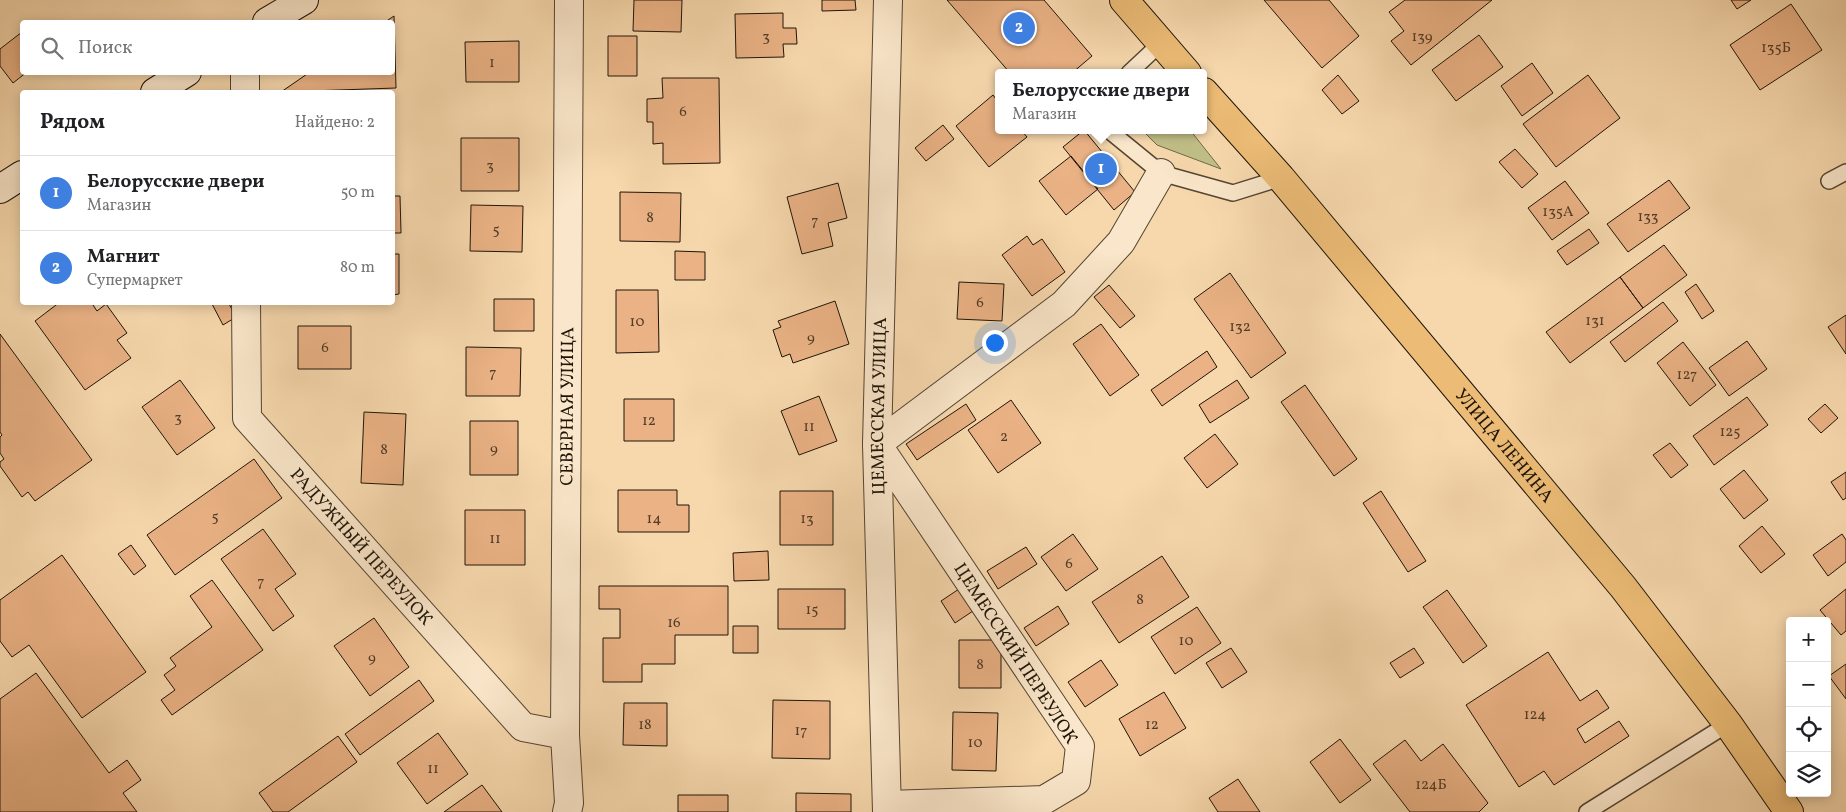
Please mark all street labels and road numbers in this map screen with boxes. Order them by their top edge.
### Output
street label: ЦЕМЕССКАЯ УЛИЦА [866,316,894,496]
street label: СЕВЕРНАЯ УЛИЦА [555,327,581,486]
street label: УЛИЦА ЛЕНИНА [1448,384,1559,509]
street label: РАДУЖНЫЙ ПЕРЕУЛОК [283,463,437,631]
street label: ЦЕМЕССКИЙ ПЕРЕУЛОК [947,558,1083,749]

